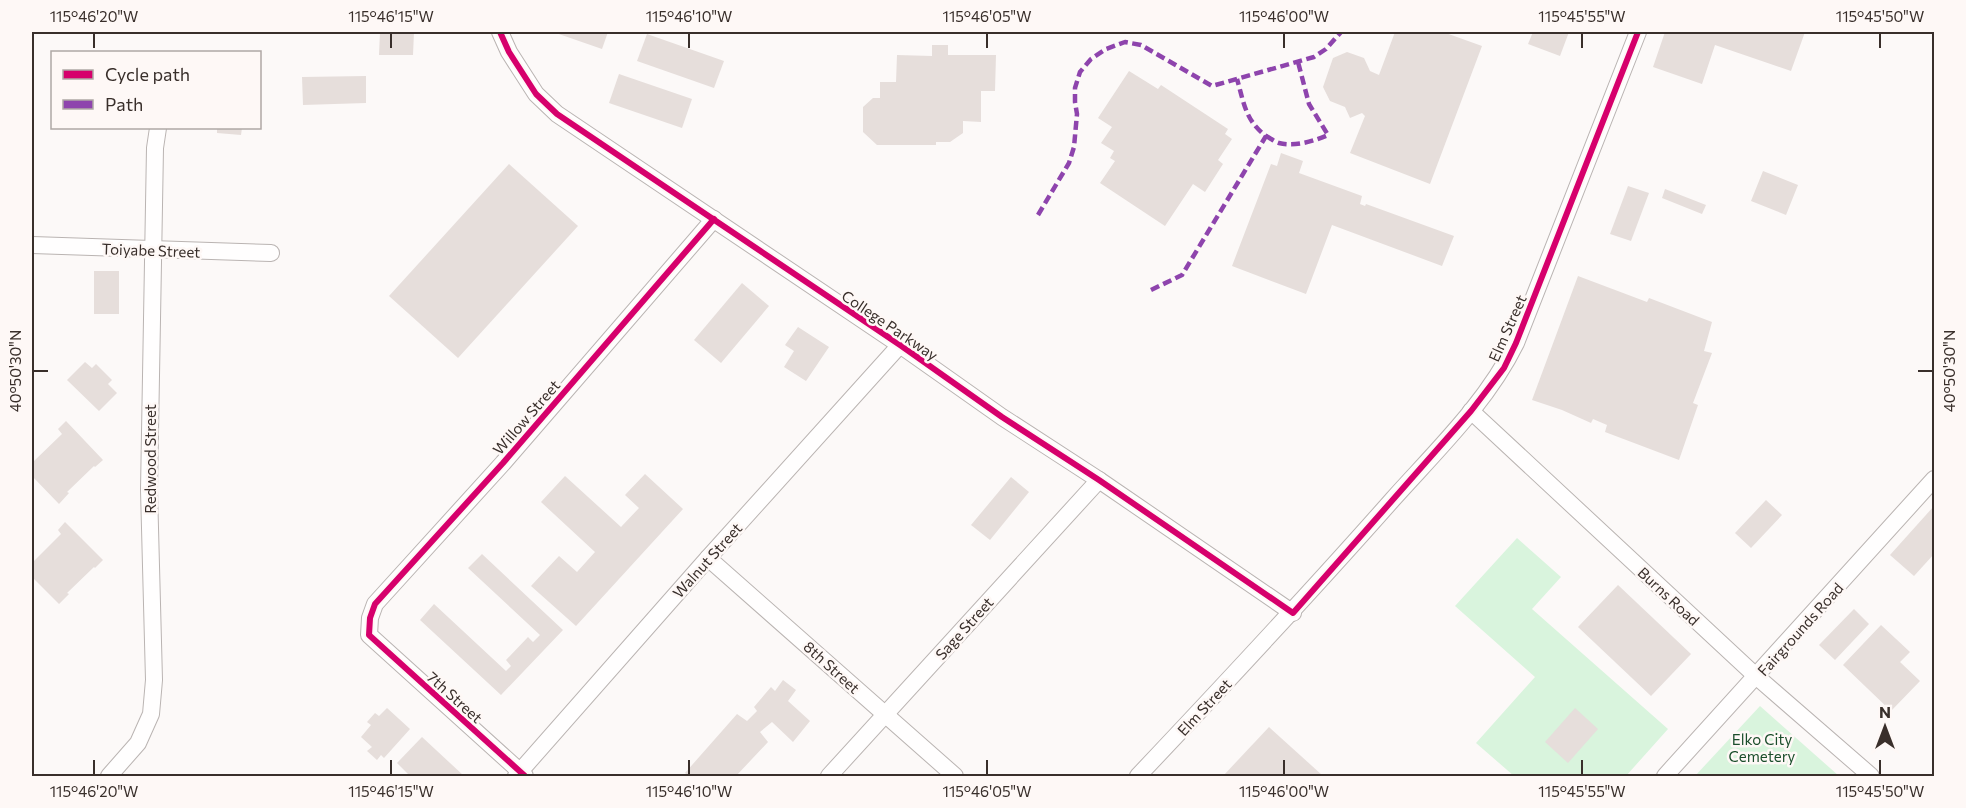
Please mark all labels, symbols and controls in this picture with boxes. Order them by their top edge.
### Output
text: 115°46'20"W [50,7,138,25]
text: 115°46'15"W [348,7,434,25]
text: 115°46'10"W [646,7,732,25]
text: 115°46'05"W [943,7,1031,25]
text: 115°46'00"W [1239,7,1329,25]
text: 115°45'55"W [1538,7,1626,25]
text: 115°45'50"W [1836,7,1924,25]
legend [51,51,261,129]
text: Cycle path [105,63,190,85]
text: Path [105,93,143,115]
street label: Toiyabe Street [101,239,201,261]
street label: College Parkway [838,286,942,364]
street label: Elm Street [1484,292,1530,364]
text: 40°50'30"N [6,330,24,412]
text: 40°50'30"N [1940,330,1958,412]
street label: Willow Street [489,376,563,458]
street label: Redwood Street [141,404,159,514]
street label: Walnut Street [669,519,745,601]
street label: Burns Road [1635,563,1703,629]
street label: Fairgrounds Road [1753,579,1847,679]
street label: Sage Street [931,593,997,663]
street label: 8th Street [800,637,864,697]
street label: 7th Street [424,668,486,726]
street label: Elm Street [1173,675,1235,739]
north arrow [1855,697,1915,757]
text: N [1879,702,1891,721]
park label: Elko City Cemetery [1729,730,1796,765]
text: 115°46'20"W [50,782,138,800]
text: 115°46'15"W [348,782,434,800]
text: 115°46'10"W [646,782,732,800]
text: 115°46'05"W [943,782,1031,800]
text: 115°46'00"W [1239,782,1329,800]
text: 115°45'55"W [1538,782,1626,800]
text: 115°45'50"W [1836,782,1924,800]

